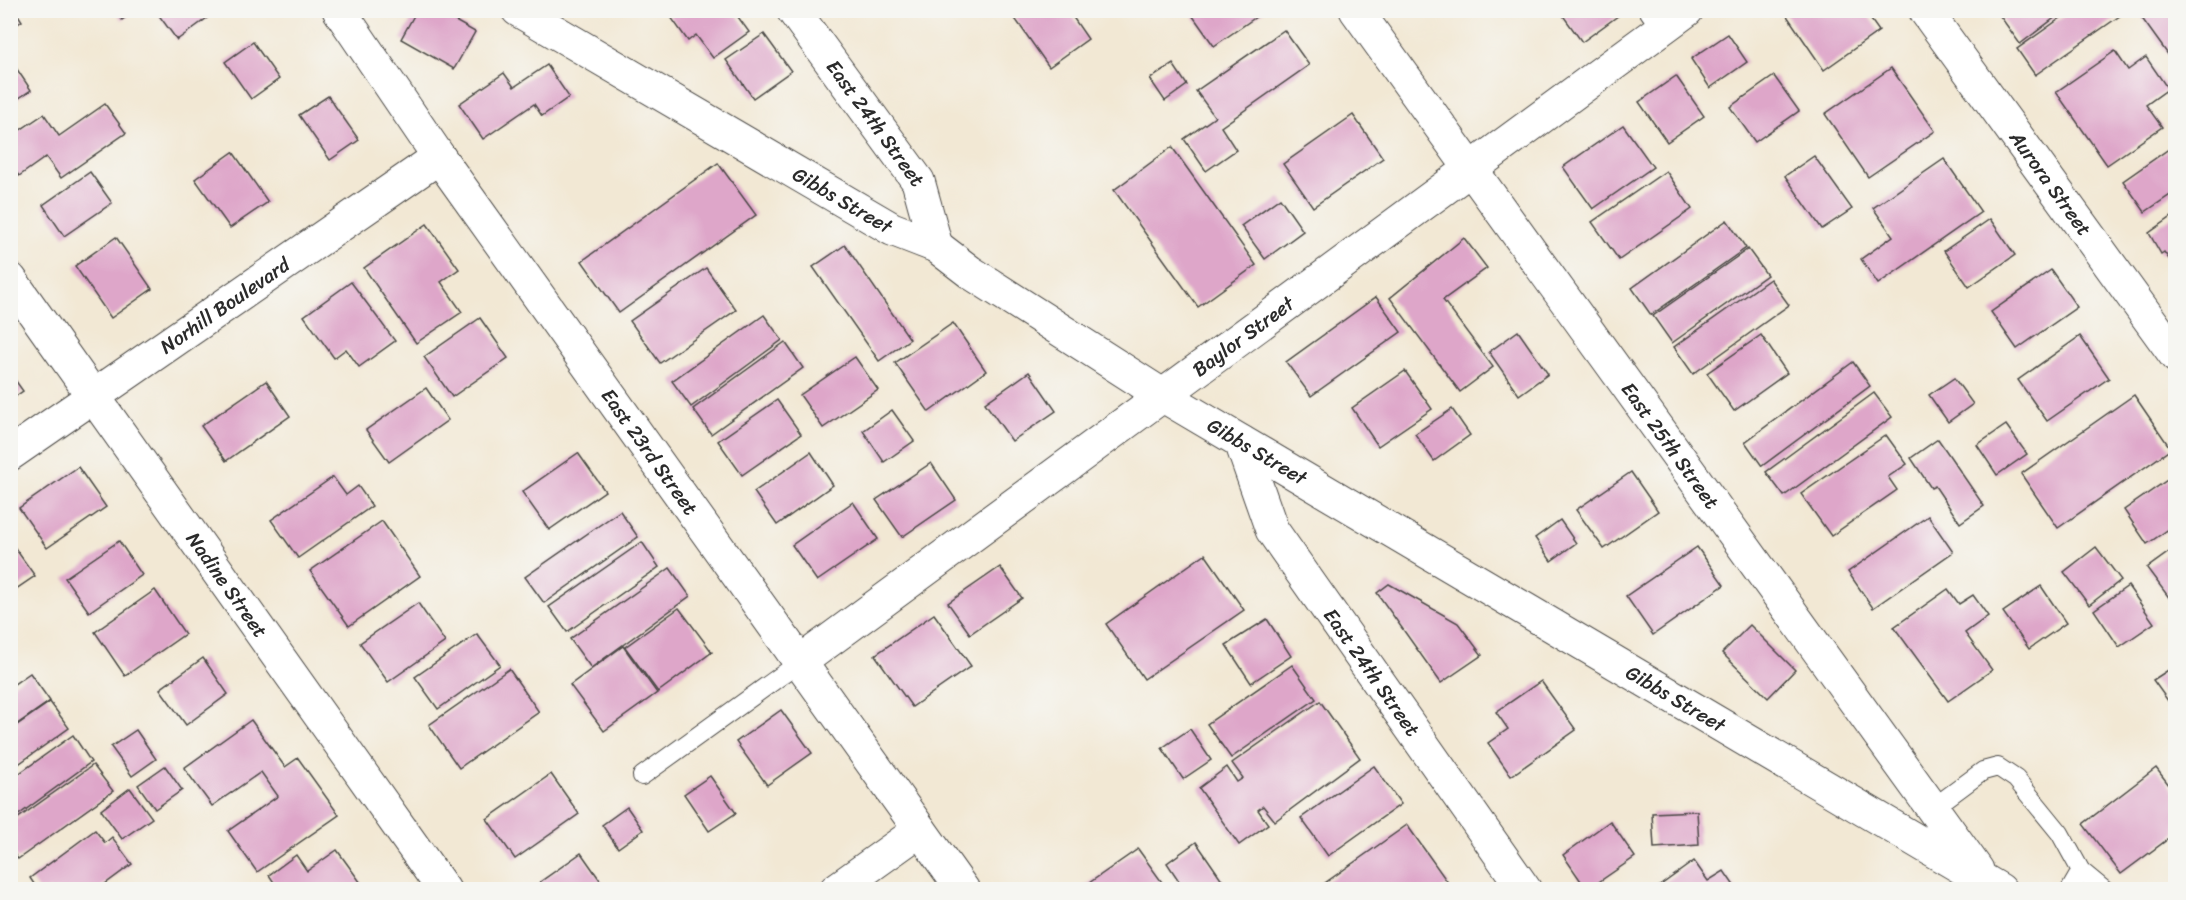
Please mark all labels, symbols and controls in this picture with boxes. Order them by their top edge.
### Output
street label: East 24th Street [817,52,934,194]
street label: Aurora Street [2000,122,2101,244]
street label: Gibbs Street [786,157,900,244]
street label: Norhill Boulevard [152,247,298,363]
street label: Baylor Street [1185,286,1303,386]
street label: East 25th Street [1612,374,1729,517]
street label: East 23rd Street [592,381,708,523]
street label: Gibbs Street [1200,408,1315,495]
street label: Nadine Street [177,524,277,646]
street label: East 24th Street [1314,600,1430,744]
street label: Gibbs Street [1619,655,1733,742]

